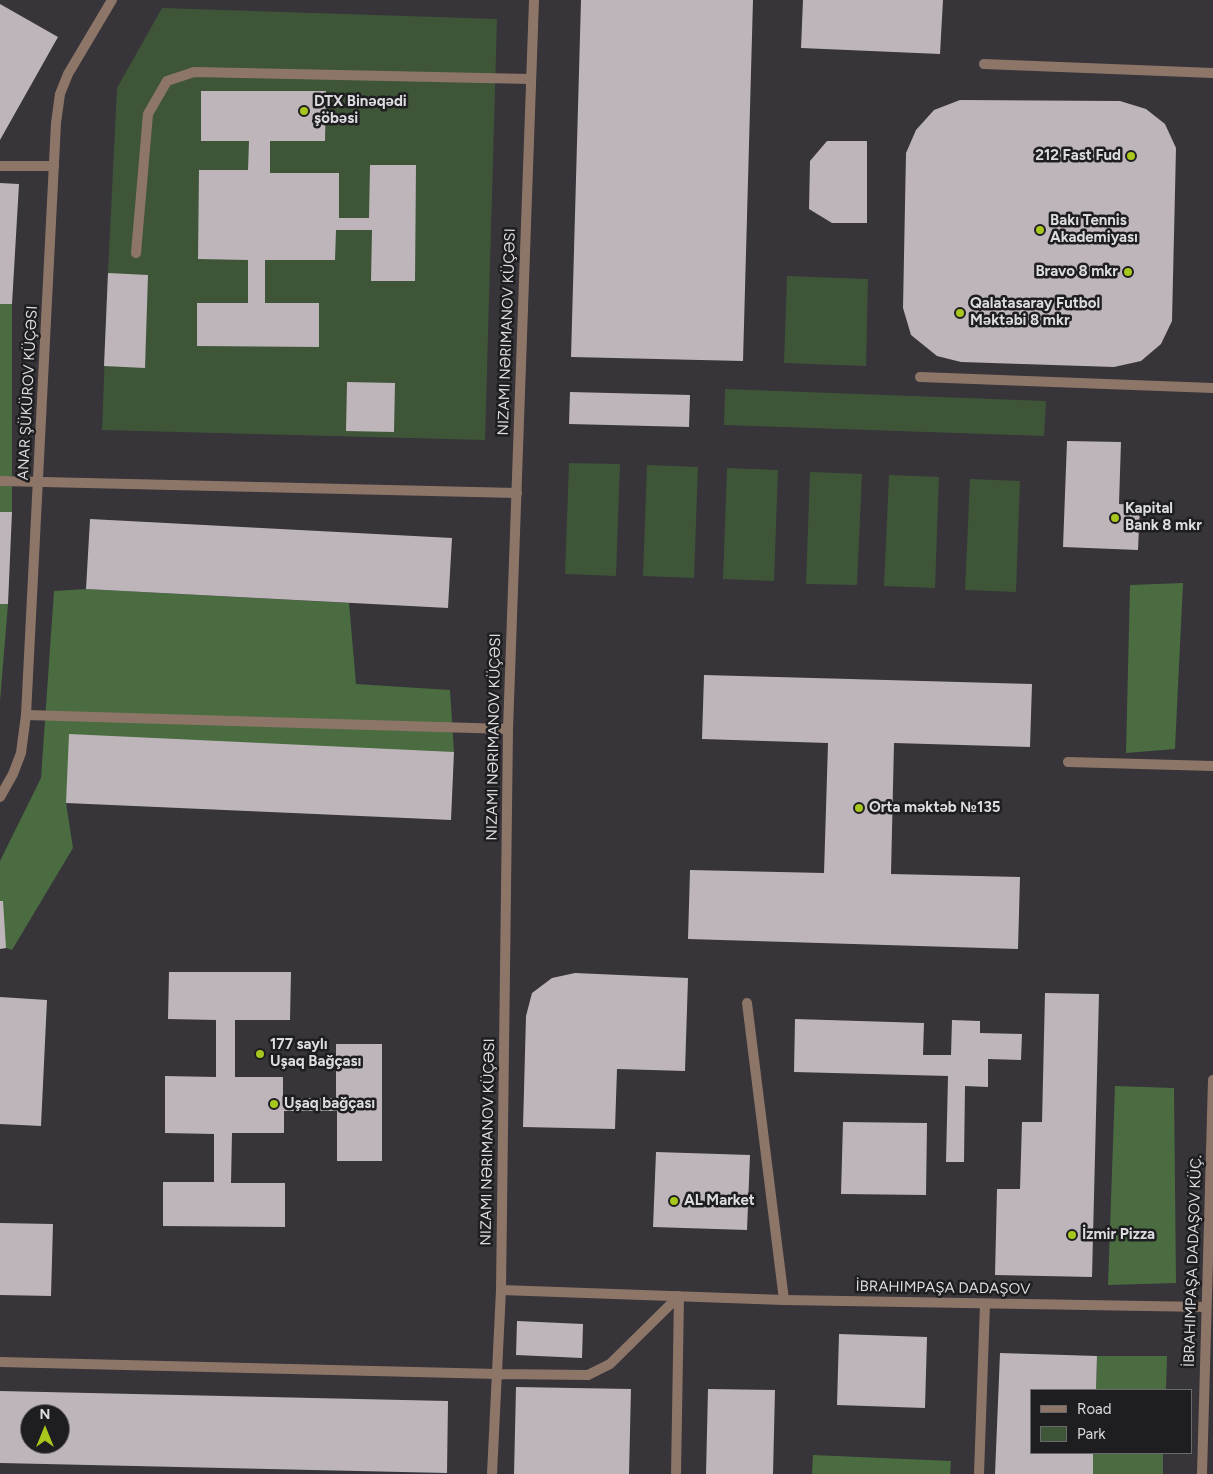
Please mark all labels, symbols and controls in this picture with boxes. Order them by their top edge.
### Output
place label: DTX Binəqədi şöbəsi [314,93,407,128]
marker: DTX Binəqədi şöbəsi [298,105,310,117]
place label: 212 Fast Fud [1035,147,1121,165]
marker: 212 Fast Fud [1125,150,1137,162]
place label: Bakı Tennis Akademiyası [1050,212,1138,247]
marker: Bakı Tennis Akademiyası [1034,224,1046,236]
street label: NIZAMI NƏRIMANOV KÜÇƏSI [494,228,520,436]
place label: Bravo 8 mkr [1035,263,1118,281]
marker: Bravo 8 mkr [1122,266,1134,278]
place label: Qalatasaray Futbol Məktəbi 8 mkr [970,295,1100,330]
street label: ANAR ŞÜKÜROV KÜÇƏSI [14,305,42,481]
marker: Qalatasaray Futbol Məktəbi 8 mkr [954,307,966,319]
place label: Kapital Bank 8 mkr [1125,500,1202,535]
marker: Kapital Bank 8 mkr [1109,512,1121,524]
street label: NIZAMI NƏRIMANOV KÜÇƏSI [483,633,505,841]
place label: Orta məktəb №135 [869,799,1000,817]
marker: Orta məktəb №135 [853,802,865,814]
place label: 177 saylı Uşaq Bağçası [270,1036,362,1071]
street label: NIZAMI NƏRIMANOV KÜÇƏSI [477,1038,499,1246]
marker: 177 saylı Uşaq Bağçası [254,1048,266,1060]
place label: Uşaq bağçası [284,1095,375,1113]
marker: Uşaq bağçası [268,1098,280,1110]
street label: İBRAHIMPAŞA DADAŞOV KÜÇ. [1180,1155,1206,1367]
place label: AL Market [684,1192,755,1210]
marker: AL Market [668,1195,680,1207]
place label: İzmir Pizza [1082,1226,1155,1244]
marker: İzmir Pizza [1066,1229,1078,1241]
street label: İBRAHIMPAŞA DADAŞOV [855,1277,1031,1299]
legend [1030,1389,1193,1454]
text: Road [1077,1400,1112,1418]
north arrow [20,1404,70,1454]
text: N [40,1406,50,1423]
text: Park [1077,1425,1106,1443]

